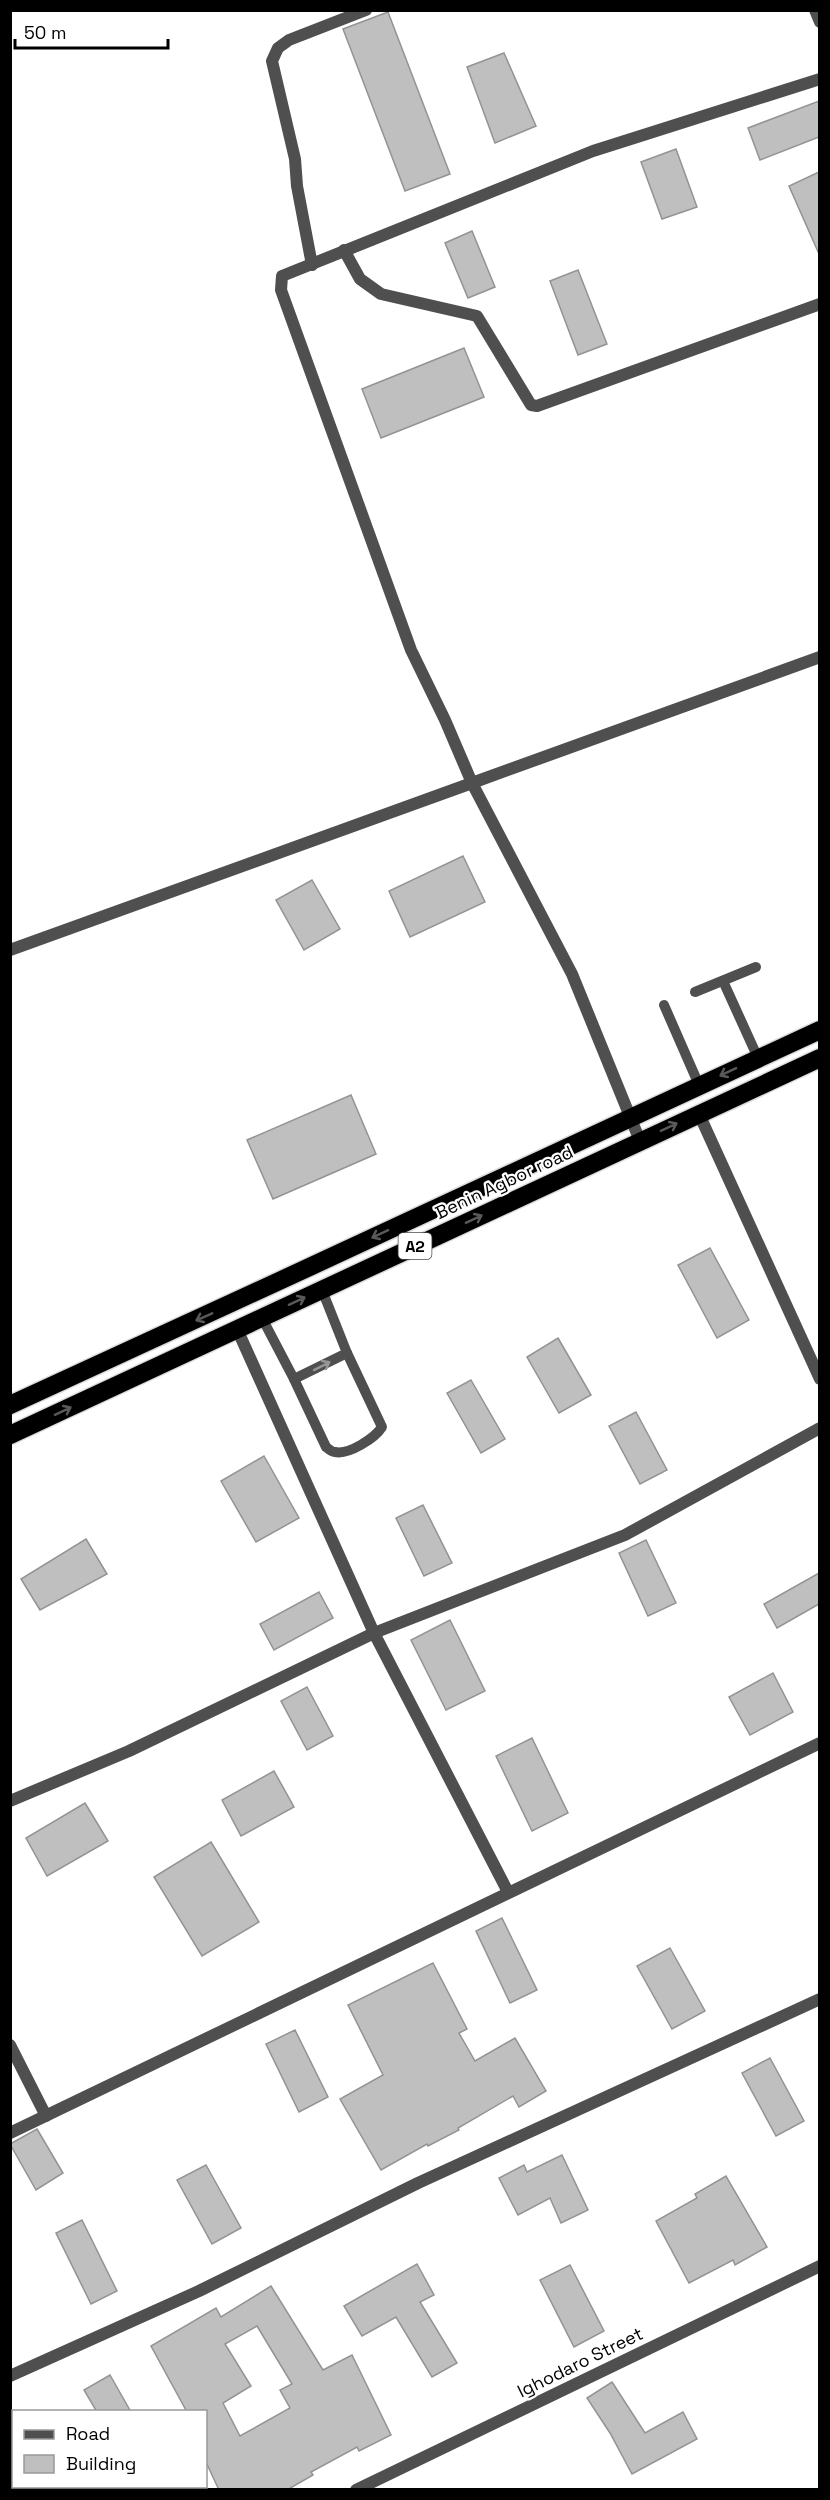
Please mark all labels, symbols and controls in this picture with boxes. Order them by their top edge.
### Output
scale bar [15,12,168,50]
text: 50 m [24,21,66,44]
one-way arrow [720,1067,738,1078]
one-way arrow [660,1121,678,1133]
street label: Benin Agbor road [431,1140,577,1224]
one-way arrow [464,1212,482,1224]
one-way arrow [371,1228,389,1240]
road number: A2 [398,1233,432,1259]
one-way arrow [288,1295,306,1307]
one-way arrow [195,1312,213,1323]
one-way arrow [312,1359,330,1371]
one-way arrow [54,1404,72,1416]
street label: Ighodaro Street [513,2322,647,2402]
legend [12,2410,207,2488]
text: Road [66,2422,110,2445]
text: Building [66,2452,136,2475]

